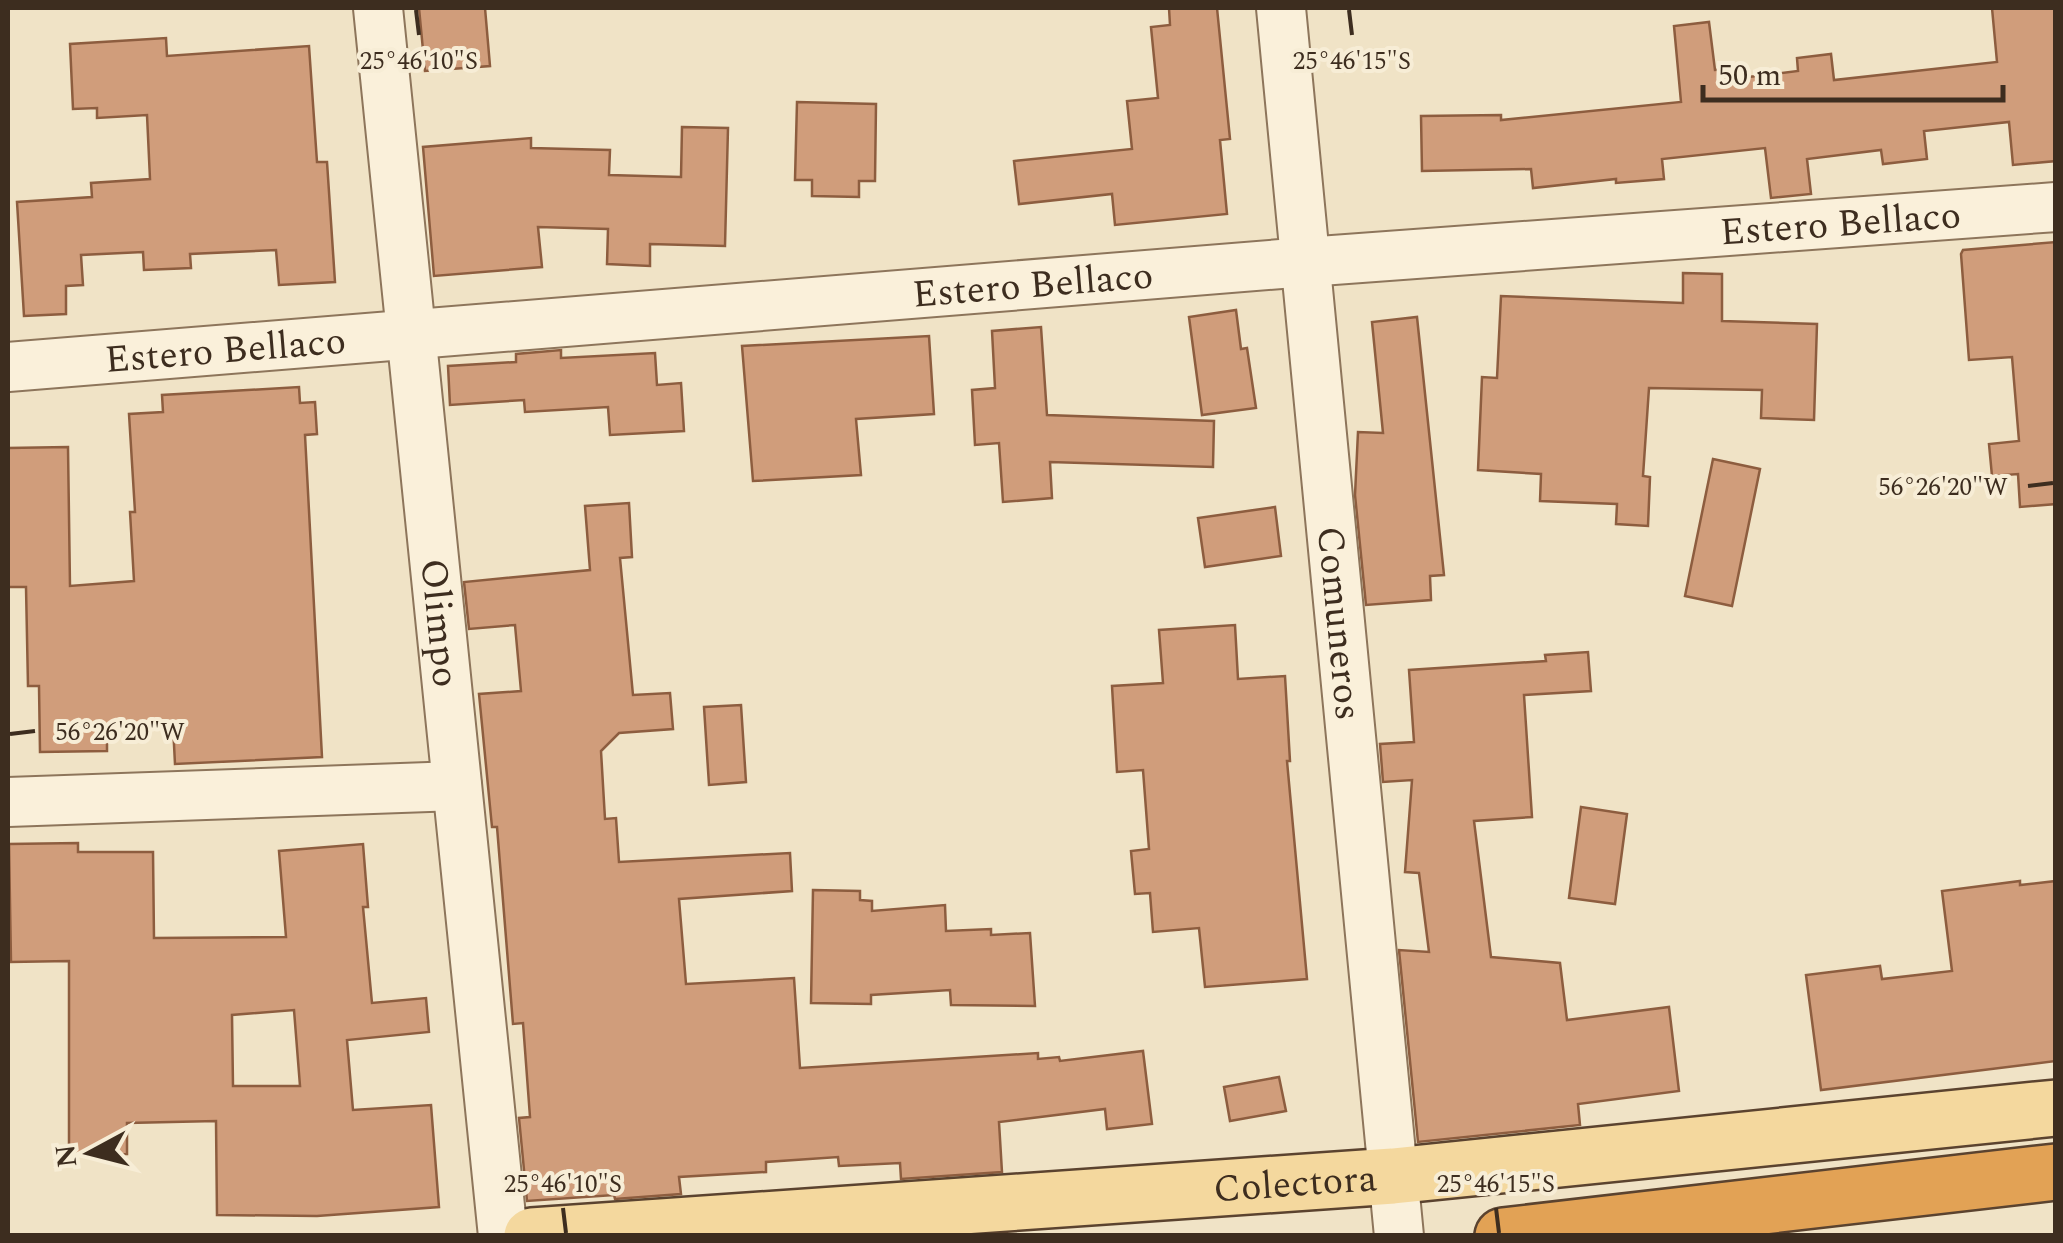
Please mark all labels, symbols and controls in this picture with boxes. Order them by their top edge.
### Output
scale bar [1703,40,2003,102]
text: 25°46'10"S [360,43,478,81]
text: 25°46'15"S [1293,43,1411,81]
text: 50 m [1718,53,1781,99]
street label: Estero Bellaco [1718,187,1963,263]
street label: Estero Bellaco [910,247,1155,325]
street label: Estero Bellaco [103,313,348,390]
text: 56°26'20"W [1878,469,2008,507]
street label: Comuneros [1300,524,1376,723]
street label: Olimpo [403,556,474,690]
text: 56°26'20"W [55,714,185,752]
north arrow [40,1103,140,1203]
text: N [44,1142,89,1170]
street label: Colectora [1211,1150,1379,1219]
text: 25°46'10"S [504,1166,622,1204]
text: 25°46'15"S [1437,1166,1555,1204]

